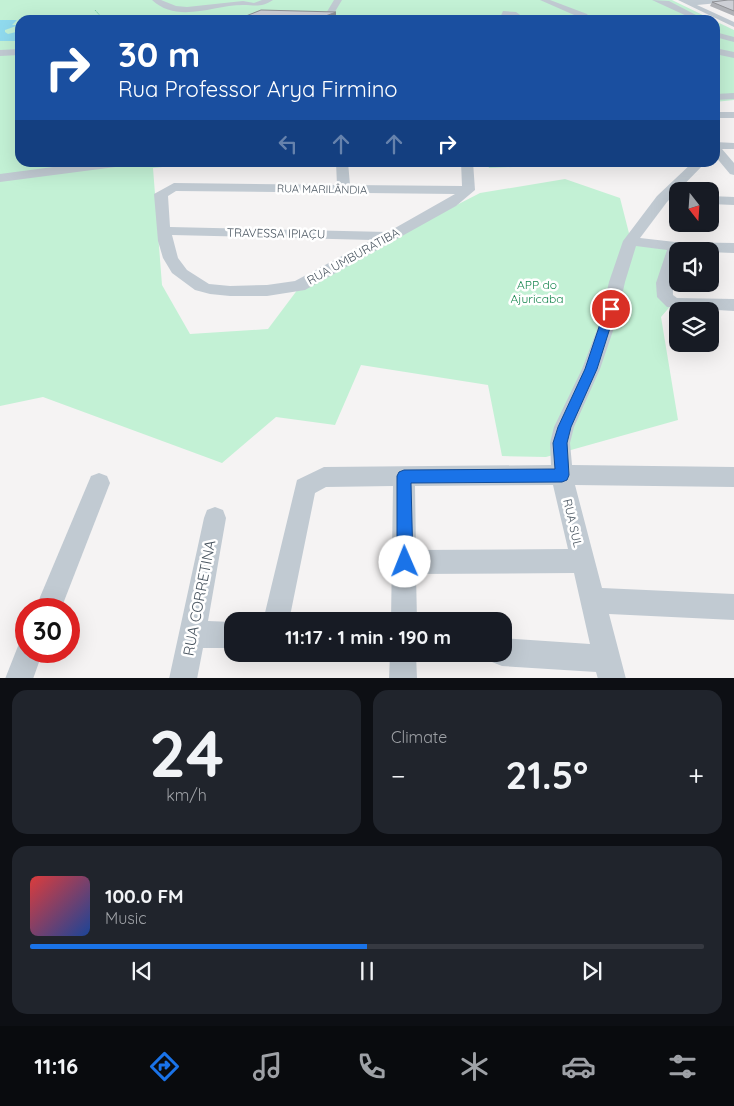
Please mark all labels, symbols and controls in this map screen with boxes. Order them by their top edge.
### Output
text: 30 m [118,32,200,76]
icon: right [35,35,100,100]
text: Rua Professor Arya Firmino [118,75,398,103]
icon: left [274,130,302,158]
icon: ahead [327,130,355,158]
icon: ahead [380,130,408,158]
icon: right [433,130,461,158]
street label: RUA MARILÂNDIA [277,181,367,197]
north arrow [669,182,719,232]
map controls [669,182,719,352]
street label: RUA UMBURATIBA [304,224,402,288]
street label: TRAVESSA IPIAÇU [227,225,325,241]
button: sound [669,242,719,292]
park label: APP do Ajuricaba [510,277,564,306]
pin [590,288,632,330]
icon: arrive [597,295,625,323]
button: layers [669,302,719,352]
street label: RUA SUL [560,497,586,549]
position arrow [378,535,430,587]
street label: RUA CORRETINA [178,538,220,658]
speed limit sign: 30 [15,598,80,663]
text: 11:17 · 1 min · 190 m [285,625,451,649]
text: 24 [149,712,224,793]
text: Climate [391,727,447,747]
text: 21.5° [506,751,588,799]
text: − [391,758,406,793]
text: + [688,758,704,793]
text: km/h [166,785,207,805]
text: 100.0 FM [105,884,184,908]
text: Music [105,908,147,928]
icon: previous [128,957,156,985]
icon: pause [353,957,381,985]
icon: next [578,957,606,985]
icon: directions [147,1049,182,1084]
icon: music [250,1049,285,1084]
icon: phone [354,1049,389,1084]
icon: climate [457,1049,492,1084]
icon: car [561,1049,596,1084]
icon: filters [665,1049,700,1084]
text: 11:16 [34,1052,78,1080]

